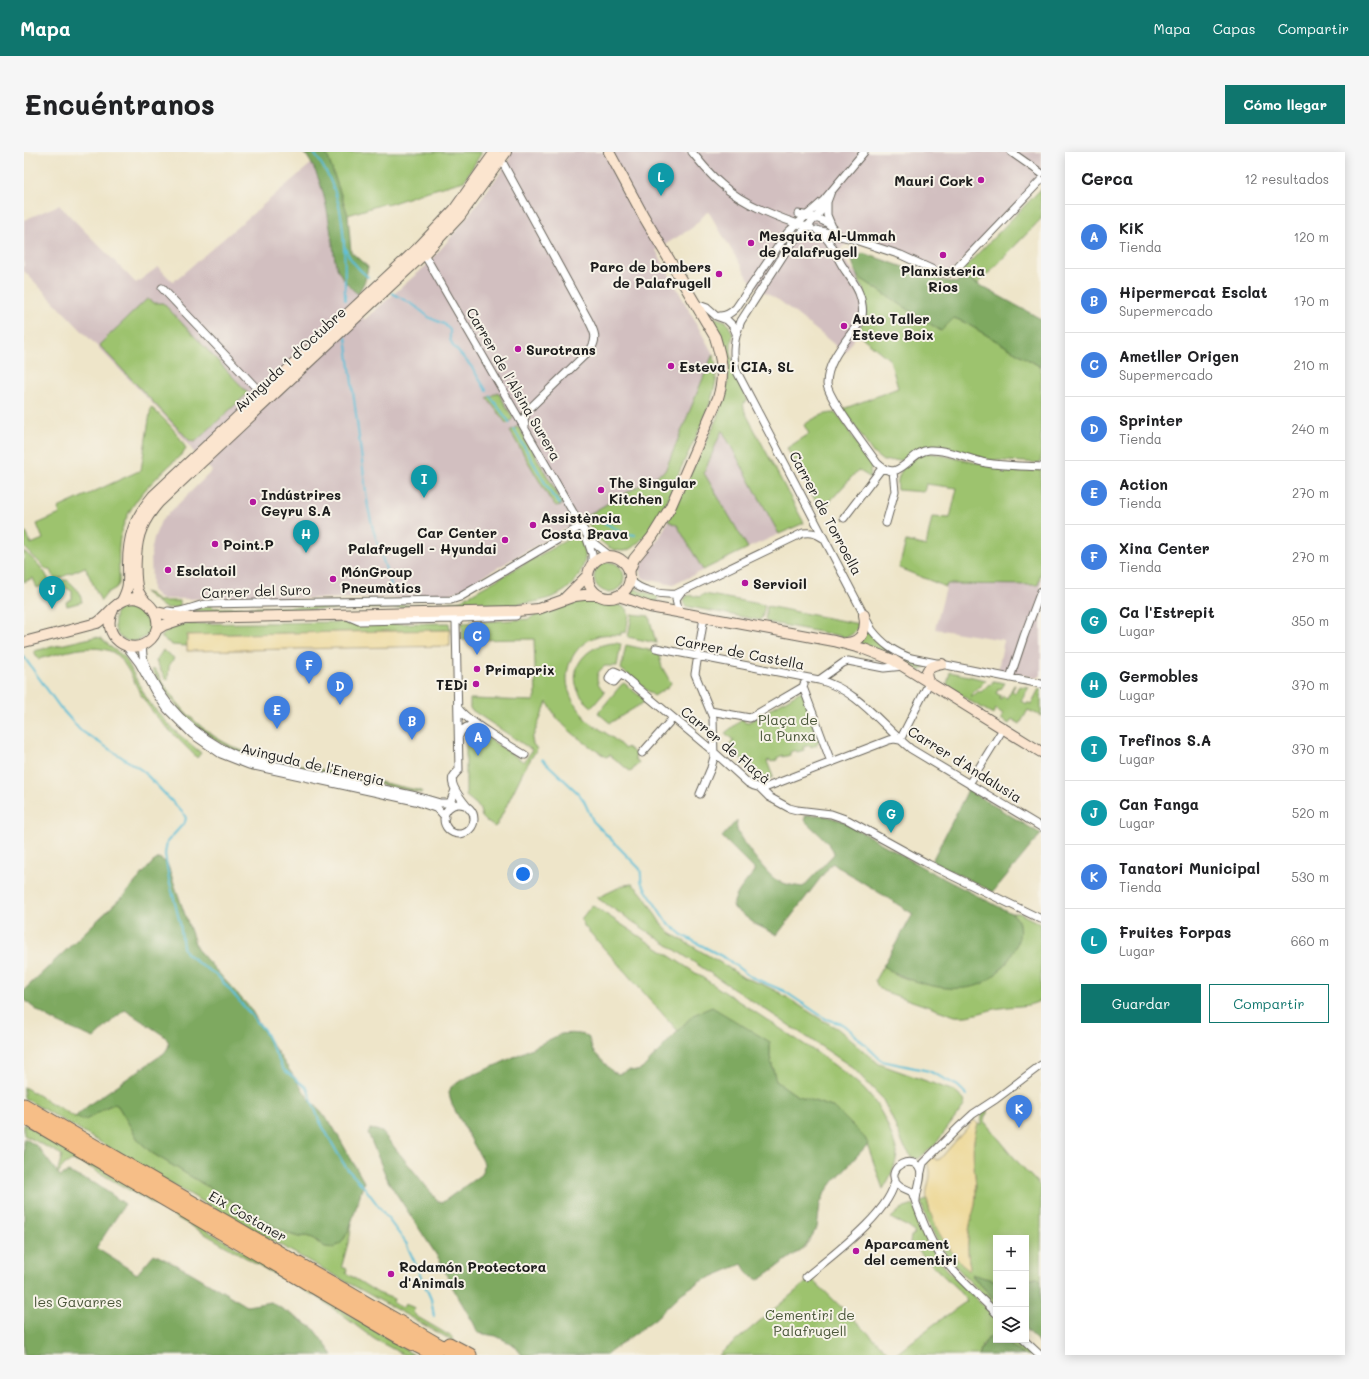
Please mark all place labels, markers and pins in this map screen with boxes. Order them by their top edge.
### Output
pin: L [648,163,674,196]
place label: Mauri Cork [894,171,973,190]
marker: Mauri Cork [976,175,986,185]
place label: Mesquita Al-Ummah de Palafrugell [759,226,896,261]
marker: Mesquita Al-Ummah de Palafrugell [746,238,756,248]
marker: Planxisteria Rios [938,250,948,260]
place label: Parc de bombers de Palafrugell [590,257,711,292]
place label: Planxisteria Rios [901,261,986,296]
marker: Parc de bombers de Palafrugell [714,269,724,279]
place label: Auto Taller Esteve Boix [852,309,934,344]
marker: Auto Taller Esteve Boix [839,321,849,331]
place label: Surotrans [526,340,596,359]
marker: Surotrans [513,344,523,354]
place label: Esteva i CIA, SL [679,357,794,376]
marker: Esteva i CIA, SL [666,361,676,371]
pin: I [411,465,437,498]
place label: The Singular Kitchen [609,473,696,508]
place label: Indústrires Geyru S.A [261,485,341,520]
marker: The Singular Kitchen [596,485,606,495]
marker: Indústrires Geyru S.A [248,497,258,507]
place label: Assistència Costa Brava [541,508,629,543]
pin: H [293,520,319,553]
marker: Assistència Costa Brava [528,520,538,530]
place label: Car Center Palafrugell - Hyundai [348,523,497,558]
place label: Point.P [223,535,274,554]
marker: Car Center Palafrugell - Hyundai [500,535,510,545]
marker: Point.P [210,539,220,549]
place label: Esclatoil [176,561,236,580]
place label: MónGroup Pneumàtics [341,562,421,597]
marker: Esclatoil [163,565,173,575]
marker: MónGroup Pneumàtics [328,574,338,584]
place label: Servioil [753,574,807,593]
pin: J [39,576,65,609]
marker: Servioil [740,578,750,588]
pin: C [464,622,490,655]
pin: F [296,651,322,684]
place label: Primaprix [485,660,555,679]
marker: Primaprix [472,664,482,674]
pin: D [327,672,353,705]
place label: TEDi [436,675,468,694]
marker: TEDi [471,679,481,689]
pin: E [264,696,290,729]
pin: B [399,707,425,740]
pin: A [465,723,491,756]
pin: G [878,800,904,833]
pin: K [1006,1095,1032,1128]
place label: Aparcament del cementiri [864,1234,957,1269]
marker: Aparcament del cementiri [851,1246,861,1256]
place label: Rodamón Protectora d'Animals [399,1257,547,1292]
marker: Rodamón Protectora d'Animals [386,1269,396,1279]

